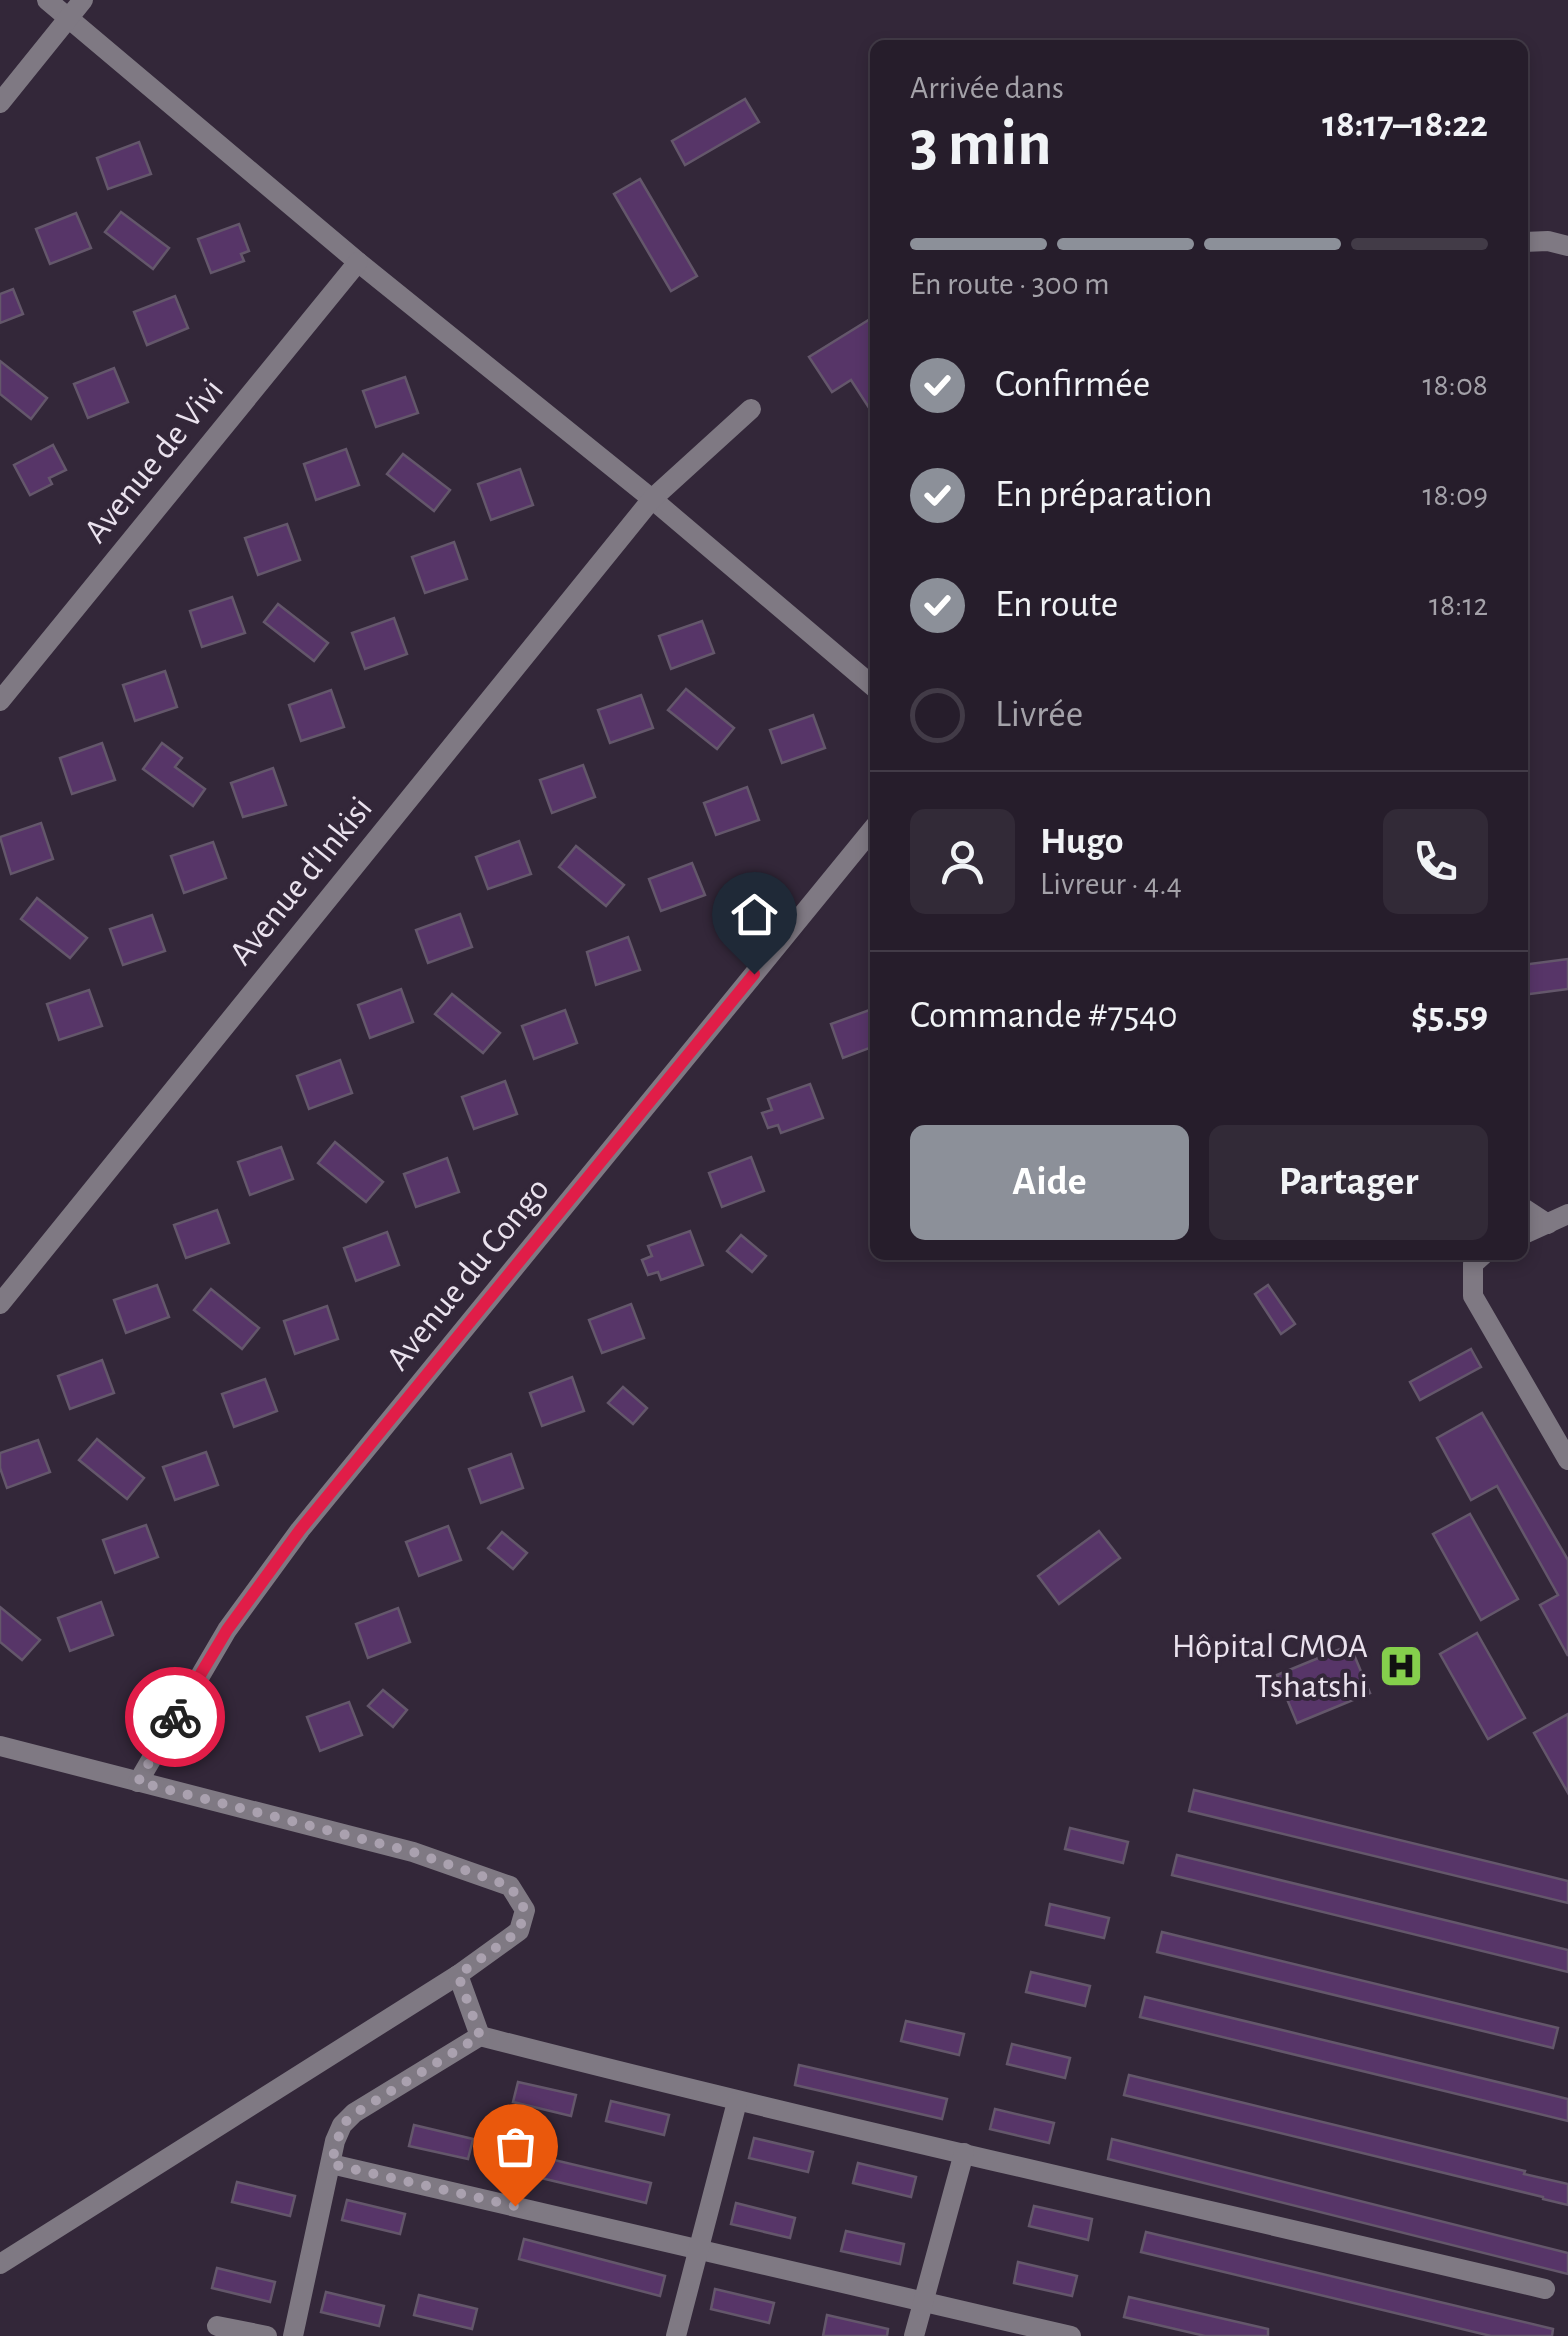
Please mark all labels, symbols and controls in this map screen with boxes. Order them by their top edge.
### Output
text: Arrivée dans [910,72,1064,104]
text: 18:17–18:22 [1322,106,1488,144]
text: 3 min [910,112,1052,177]
text: En route · 300 m [910,268,1110,300]
icon: check [910,358,965,413]
text: Confirmée [995,366,1150,404]
text: 18:08 [1422,369,1488,401]
street label: Avenue de Vivi [78,373,230,549]
icon: check [910,468,965,523]
text: En préparation [995,476,1213,514]
text: 18:09 [1423,479,1488,511]
icon: check [910,578,965,633]
text: En route [995,586,1118,624]
text: 18:12 [1429,589,1488,621]
text: Livrée [995,696,1083,734]
street label: Avenue d'Inkisi [223,790,379,972]
button: person [910,809,1015,914]
button: phone [1383,809,1488,914]
text: Hugo [1040,823,1124,861]
text: Livreur · 4.4 [1040,868,1182,900]
pin [712,872,797,975]
icon: home [727,887,782,942]
text: Commande #7540 [910,997,1178,1035]
text: $5.59 [1411,997,1488,1035]
button: Aide [910,1125,1189,1240]
button: Partager [1209,1125,1488,1240]
street label: Avenue du Congo [380,1171,556,1377]
place label: Hôpital CMOA Tshatshi [1172,1629,1368,1704]
hospital icon: Hôpital CMOA Tshatshi [1378,1643,1424,1689]
courier [125,1667,225,1767]
icon: bike [148,1690,203,1745]
pin [473,2104,558,2207]
icon: bag [488,2119,543,2174]

